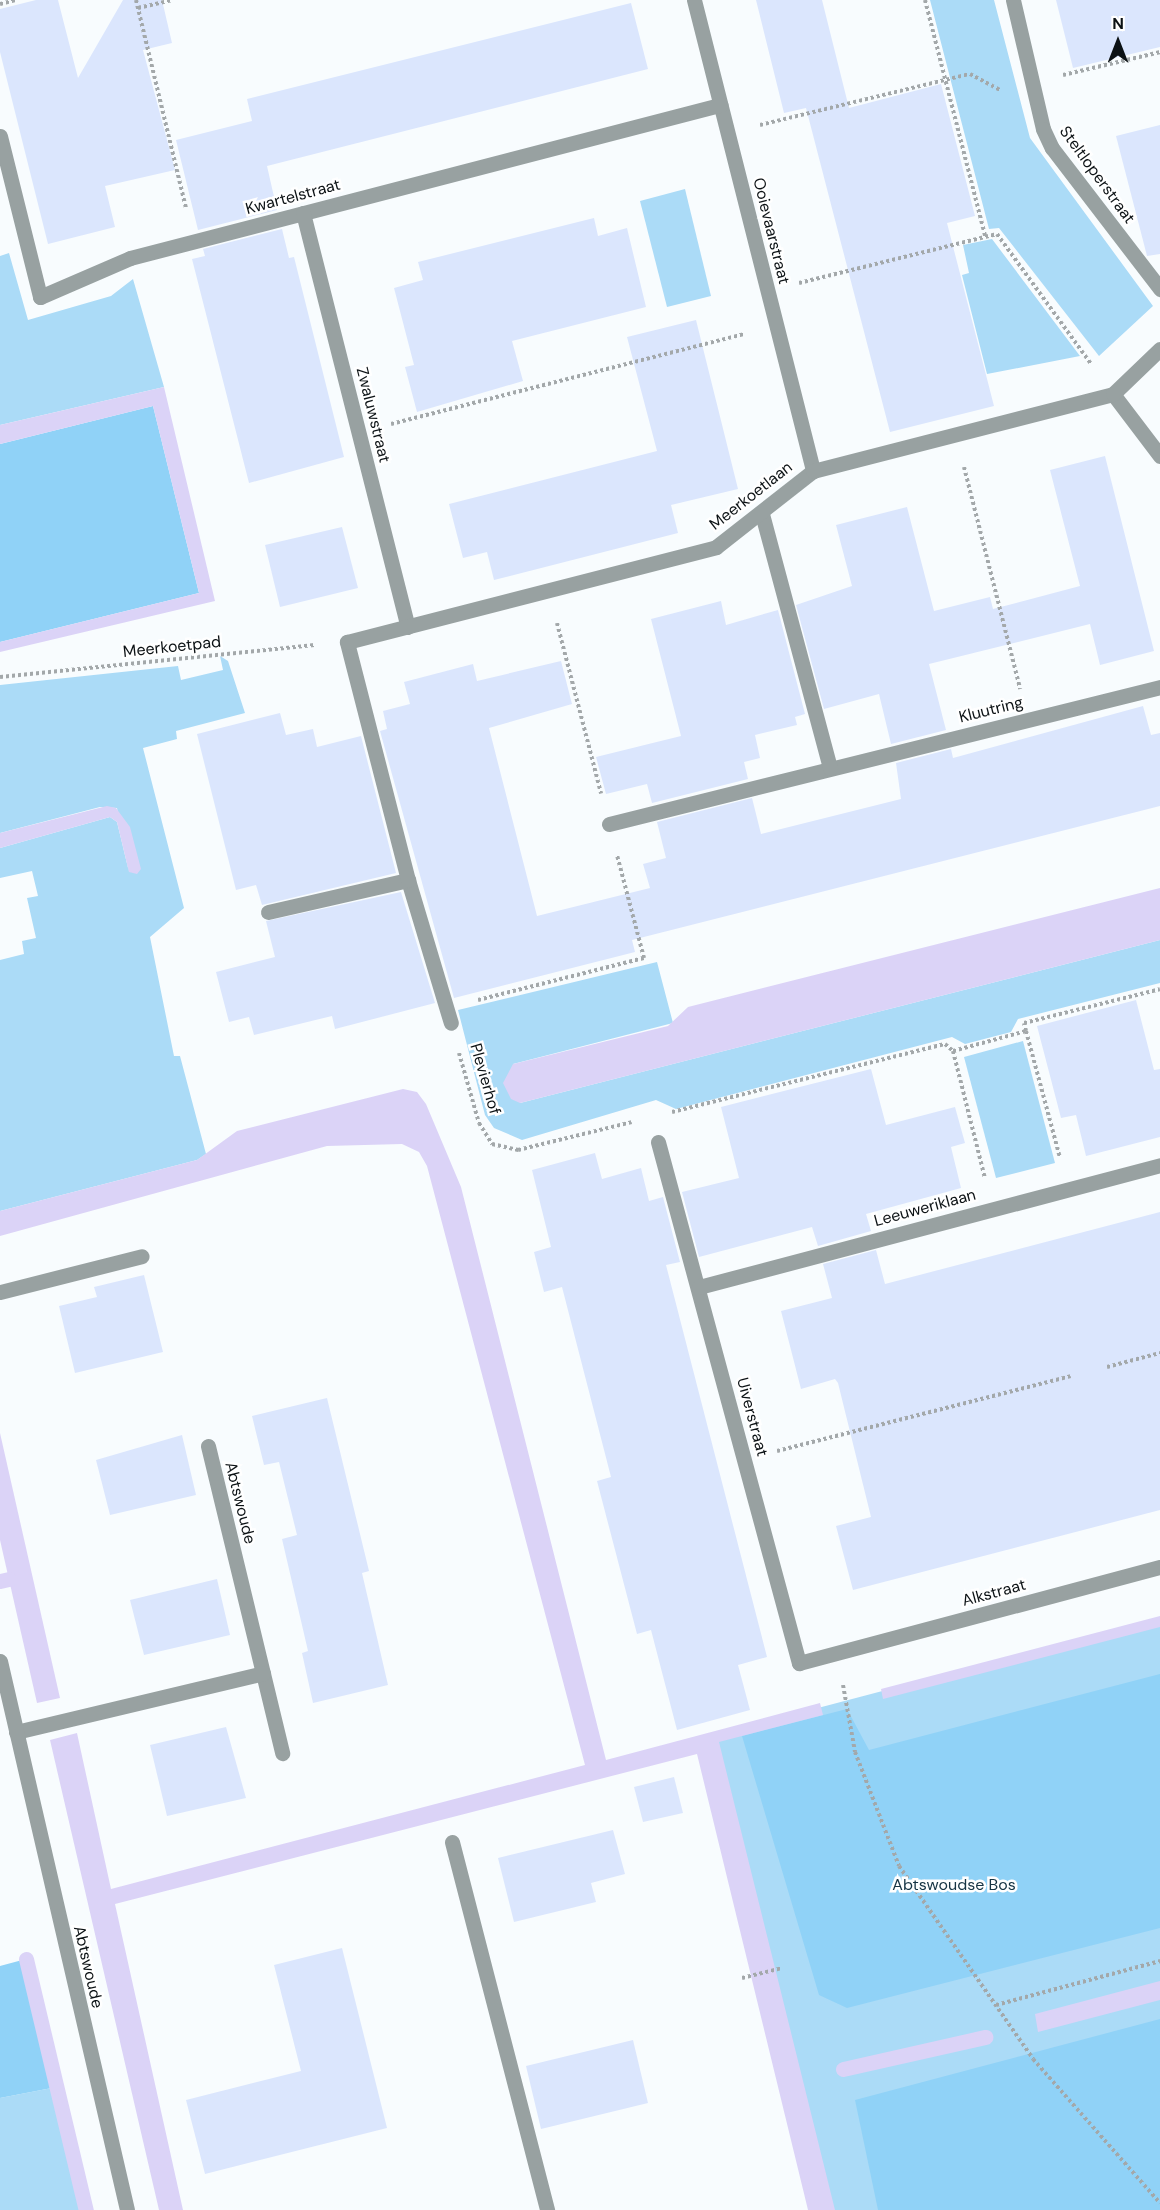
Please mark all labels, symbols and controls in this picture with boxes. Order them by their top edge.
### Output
north arrow [1088,12,1148,72]
text: N [1112,13,1124,34]
street label: Steltloperstraat [1055,123,1139,227]
street label: Kwartelstraat [243,175,343,219]
street label: Ooievaarstraat [748,176,794,286]
street label: Zwaluwstraat [352,365,394,465]
street label: Meerkoetlaan [706,458,796,534]
street label: Meerkoetpad [122,632,222,662]
street label: Kluutring [957,693,1025,727]
street label: Plevierhof [466,1041,504,1117]
street label: Leeuweriklaan [872,1185,978,1231]
street label: Uiverstraat [732,1376,772,1458]
street label: Abtswoude [221,1460,259,1546]
street label: Alkstraat [960,1575,1028,1611]
park label: Abtswoudse Bos [892,1875,1016,1895]
street label: Abtswoude [69,1924,107,2010]

